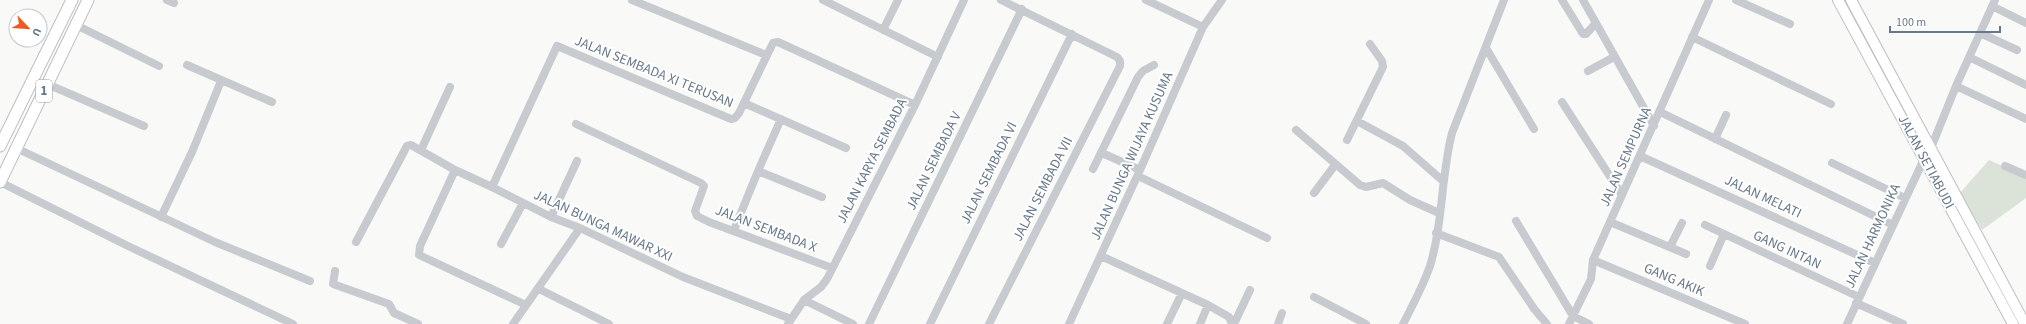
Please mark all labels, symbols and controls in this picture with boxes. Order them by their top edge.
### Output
north arrow [8,8,48,48]
scale bar [1890,8,2000,34]
text: 100 m [1896,14,1926,31]
text: U [28,26,45,39]
street label: JALAN SEMBADA XI TERUSAN [571,31,737,113]
street label: JALAN BUNGA WIJAYA KUSUMA [1086,68,1178,244]
road number: 1 [36,80,52,102]
street label: JALAN KARYA SEMBADA [832,95,912,227]
street label: JALAN SEMPURNA [1595,104,1657,210]
street label: JALAN SEMBADA V [901,108,967,214]
street label: JALAN SETIABUDI [1893,111,1959,213]
street label: JALAN SEMBADA VI [956,119,1022,227]
street label: JALAN SEMBADA VII [1008,133,1078,245]
street label: JALAN MELATI [1721,170,1805,224]
street label: JALAN HARMONIKA [1840,180,1906,291]
street label: JALAN BUNGA MAWAR XXI [530,185,676,267]
street label: JALAN SEMBADA X [712,200,820,258]
street label: GANG INTAN [1750,226,1824,274]
street label: GANG AKIK [1641,258,1708,302]

